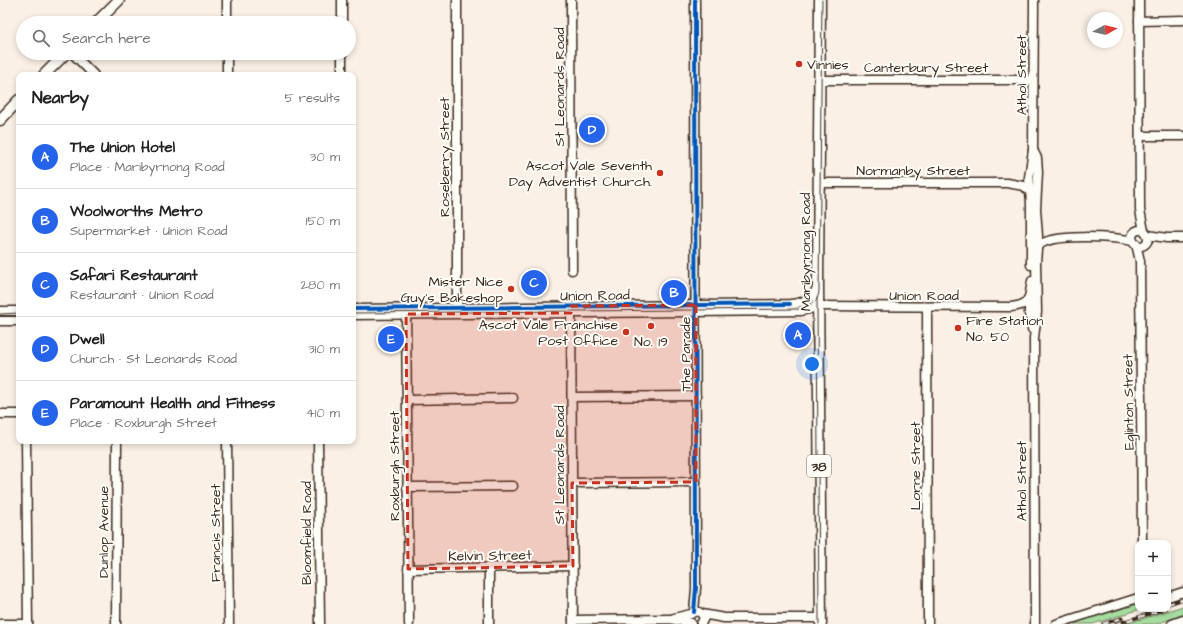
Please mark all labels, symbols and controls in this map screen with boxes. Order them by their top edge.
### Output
north arrow [1087,12,1123,48]
search box [16,16,356,60]
icon: search [30,27,52,49]
street label: St Leonards Road [550,27,570,147]
text: Search here [62,28,151,49]
street label: Athol Street [1012,34,1032,115]
place label: Vinnies [807,55,849,75]
street label: Canterbury Street [864,58,988,78]
marker: Vinnies [794,59,804,69]
text: Nearby [32,86,89,110]
text: 5 results [284,89,340,107]
street label: Roseberry Street [435,97,455,217]
pin: D [579,115,605,145]
text: The Union Hotel [70,137,175,158]
text: A [41,148,49,166]
text: 30 m [310,148,340,166]
place label: Ascot Vale Seventh Day Adventist Church. [509,156,652,192]
text: Place · Maribyrnong Road [70,158,225,176]
street label: Normanby Street [856,161,970,181]
marker: Ascot Vale Seventh Day Adventist Church. [655,168,665,178]
street label: Maribyrnong Road [796,193,816,311]
text: Woolworths Metro [70,201,203,222]
text: B [40,212,50,230]
text: 150 m [306,212,340,230]
text: Supermarket · Union Road [70,222,227,240]
text: Safari Restaurant [70,265,198,286]
pin: C [521,268,547,298]
place label: Mister Nice Guy's Bakeshop [401,272,503,308]
text: C [40,276,50,294]
text: 280 m [301,276,340,294]
pin: B [661,278,687,308]
marker: Mister Nice Guy's Bakeshop [506,284,516,294]
street label: Union Road [560,285,630,307]
text: Restaurant · Union Road [70,286,214,304]
street label: Union Road [889,286,959,306]
place label: Fire Station No. 50 [966,311,1043,347]
place label: Ascot Vale Franchise Post Office [479,315,618,351]
street label: The Parade [676,316,696,391]
pin: A [785,320,811,350]
marker: No. 19 [646,321,656,331]
marker: Fire Station No. 50 [953,323,963,333]
pin: E [378,324,404,354]
marker: Ascot Vale Franchise Post Office [621,327,631,337]
text: Dwell [70,329,105,350]
place label: No. 19 [634,332,668,352]
text: D [41,340,49,358]
text: 310 m [308,340,340,358]
text: Church · St Leonards Road [70,350,237,368]
street label: Eglinton Street [1118,353,1140,450]
your location [802,354,822,374]
text: Paramount Health and Fitness [70,393,275,414]
text: E [41,404,49,422]
text: 410 m [306,404,340,422]
street label: St Leonards Road [550,405,570,525]
street label: Roxburgh Street [385,411,405,521]
text: Place · Roxburgh Street [70,414,217,432]
street label: Lorne Street [906,421,926,510]
street label: Athol Street [1012,440,1032,521]
road number: 38 [807,455,831,477]
street label: Bloomfield Road [297,481,317,585]
street label: Francis Street [206,483,226,582]
street label: Dunlop Avenue [94,486,114,578]
map controls [1135,540,1171,612]
button: + [1135,540,1171,576]
street label: Kelvin Street [448,545,532,567]
button: − [1135,576,1171,612]

